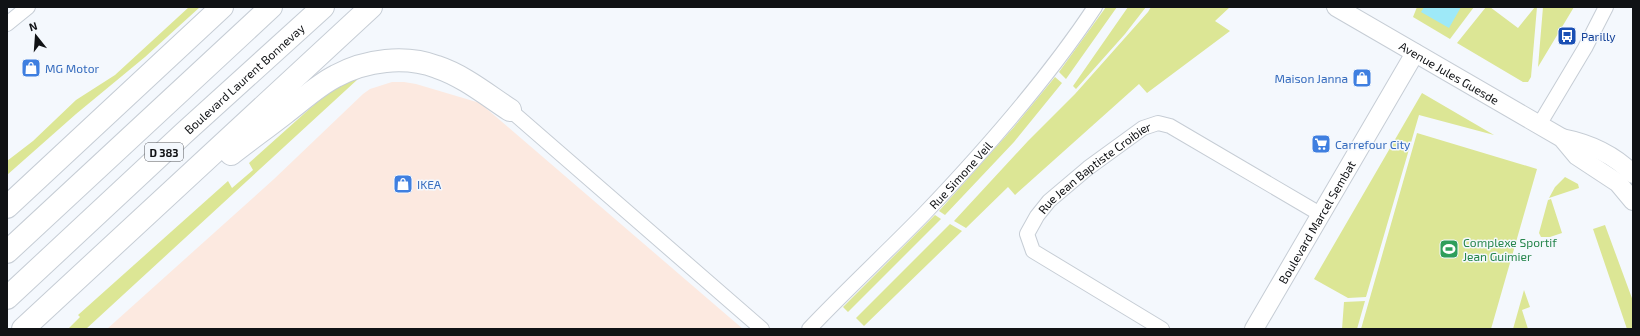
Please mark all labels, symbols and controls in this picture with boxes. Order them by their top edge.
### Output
north arrow [16,16,56,56]
text: N [27,19,39,33]
street label: Boulevard Laurent Bonnevay [181,20,307,137]
bus stop icon: Parilly [1556,25,1578,47]
place label: Parilly [1581,29,1616,43]
street label: Avenue Jules Guesde [1397,38,1502,107]
shop icon: MG Motor [20,57,42,79]
place label: MG Motor [45,61,99,75]
shop icon: Maison Janna [1351,67,1373,89]
place label: Maison Janna [1274,71,1348,85]
street label: Rue Jean Baptiste Croibier [1035,119,1153,216]
supermarket icon: Carrefour City [1310,133,1332,155]
place label: Carrefour City [1335,137,1411,151]
street label: Rue Simone Veil [926,138,995,211]
road number: D 383 [145,143,183,161]
street label: Boulevard Marcel Sembat [1275,158,1358,286]
shop icon: IKEA [392,173,414,195]
place label: IKEA [417,177,442,191]
place label: Complexe Sportif Jean Guimier [1463,235,1557,263]
sports icon: Complexe Sportif Jean Guimier [1438,238,1460,260]

